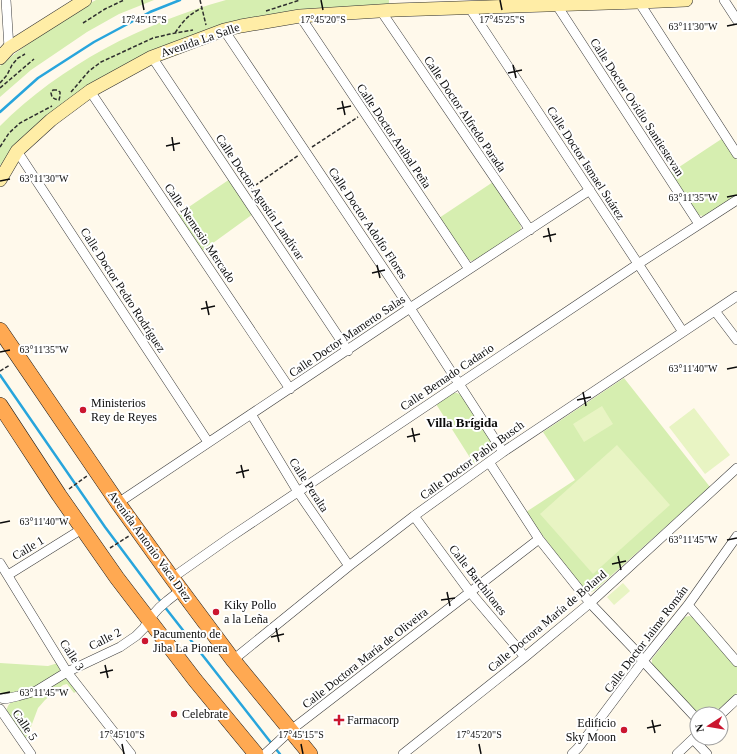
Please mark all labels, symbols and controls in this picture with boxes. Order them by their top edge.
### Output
text: 17°45'15"S [121,14,167,25]
text: 17°45'20"S [300,14,346,25]
text: 17°45'25"S [479,14,525,25]
street label: Avenida La Salle [159,20,241,60]
text: 63°11'30"W [669,21,718,32]
street label: Calle Doctor Ovidio Santiestevan [587,35,687,179]
street label: Calle Doctor Alfredo Parada [421,53,509,175]
street label: Calle Doctor Anibal Peña [354,81,435,191]
street label: Calle Doctor Ismael Suárez [544,104,628,222]
street label: Calle Doctor Agustín Landívar [213,132,307,262]
street label: Calle Doctor Adolfo Flores [326,165,411,281]
text: 63°11'30"W [20,173,69,184]
street label: Calle Nemesio Mercado [162,181,238,285]
text: 63°11'35"W [669,192,718,203]
street label: Calle Doctor Pedro Rodríguez [77,225,169,355]
street label: Calle Doctor Mamerto Salas [286,292,408,380]
street label: Calle Bernado Cadario [398,340,496,414]
text: 63°11'35"W [20,344,69,355]
text: 63°11'40"W [669,363,718,374]
place label: Ministerios Rey de Reyes [91,396,157,424]
marker: Ministerios Rey de Reyes [78,405,88,415]
district label: Villa Brígida [426,415,498,430]
street label: Calle Doctor Pablo Busch [417,418,527,502]
street label: Calle Peralta [286,455,332,515]
street label: Avenida Antonio Vaca Diez [105,488,195,604]
text: 63°11'40"W [20,516,69,527]
street label: Calle 1 [10,533,46,563]
text: 63°11'45"W [669,534,718,545]
street label: Calle Barchilones [446,542,510,618]
street label: Calle Doctora María de Boland [485,567,609,675]
street label: Calle Doctor Jaime Román [601,583,691,695]
place label: Kiky Pollo a la Leña [224,598,276,626]
street label: Calle Doctora María de Oliveira [300,604,431,711]
marker: Kiky Pollo a la Leña [211,607,221,617]
street label: Calle 2 [87,625,123,653]
place label: Pacumento de Jiba La Pionera [153,627,228,655]
marker: Pacumento de Jiba La Pionera [140,636,150,646]
street label: Calle 3 [57,637,87,673]
text: 63°11'45"W [20,687,69,698]
north arrow [689,706,729,746]
street label: Calle 5 [10,707,40,743]
place label: Celebrate [182,707,228,721]
marker: Celebrate [169,709,179,719]
place label: Farmacorp [347,713,399,727]
marker: Farmacorp [334,715,344,725]
place label: Edificio Sky Moon [566,716,616,744]
text: N [693,723,706,733]
marker: Edificio Sky Moon [619,725,629,735]
text: 17°45'10"S [99,729,145,740]
text: 17°45'15"S [278,729,324,740]
text: 17°45'20"S [456,729,502,740]

